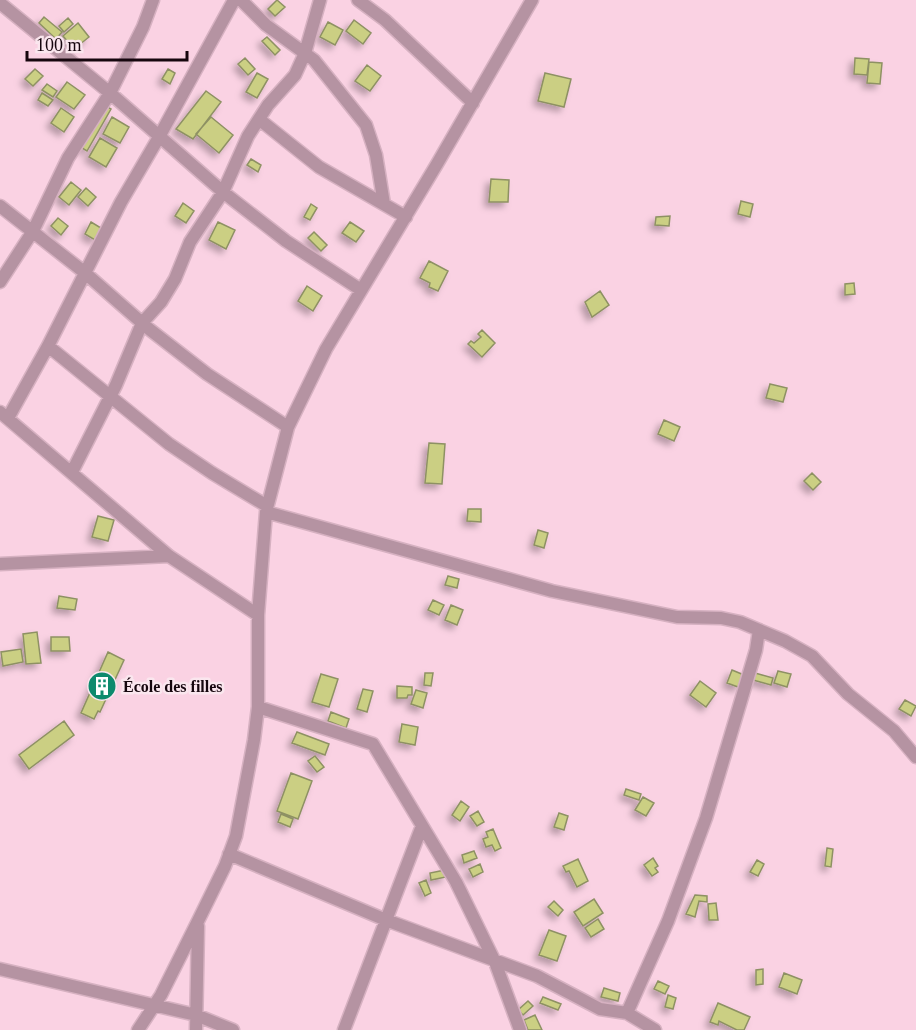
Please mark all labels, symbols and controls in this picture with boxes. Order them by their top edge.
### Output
scale bar [27,24,188,62]
text: 100 m [36,35,82,55]
building icon: École des filles [86,670,118,702]
place label: École des filles [123,677,223,695]

